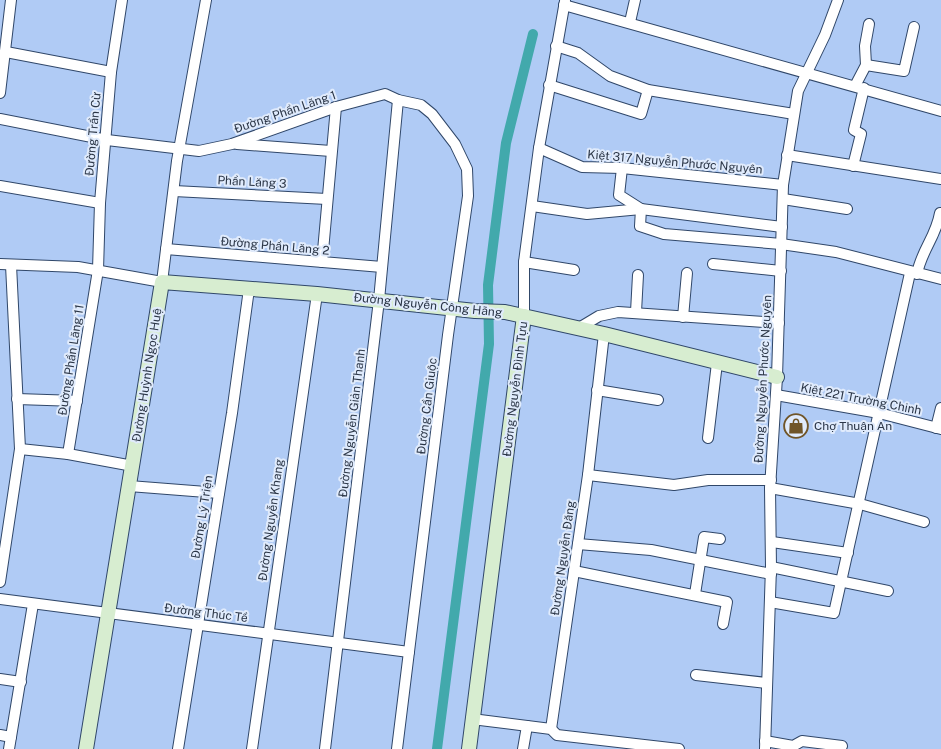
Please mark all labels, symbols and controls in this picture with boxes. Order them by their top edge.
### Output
street label: Đường Phần Lăng 1 [232,88,338,136]
street label: Đường Trần Cừ [82,91,104,177]
street label: Kiệt 317 Nguyễn Phước Nguyên [587,147,763,177]
street label: Phần Lăng 3 [217,173,287,191]
street label: Đường Phần Lăng 2 [220,234,330,258]
street label: Đường Nguyễn Công Hãng [353,290,503,320]
street label: Đường Nguyễn Phước Nguyên [752,294,774,464]
street label: Đường Phần Lăng 11 [55,304,87,416]
street label: Đường Huỳnh Ngọc Huệ [130,307,165,443]
street label: Đường Nguyễn Đình Tựu [500,321,530,457]
street label: Đường Nguyễn Giản Thanh [336,348,368,498]
street label: Đường Cần Giuộc [414,357,440,455]
street label: Kiệt 221 Trường Chinh [799,380,923,418]
shop icon: Chợ Thuận An [783,413,809,439]
place label: Chợ Thuận An [814,419,892,433]
street label: Đường Nguyễn Khang [256,458,286,582]
street label: Đường Lý Triện [188,474,216,560]
street label: Đường Nguyễn Đăng [548,499,578,617]
street label: Đường Thúc Tề [163,601,249,625]

